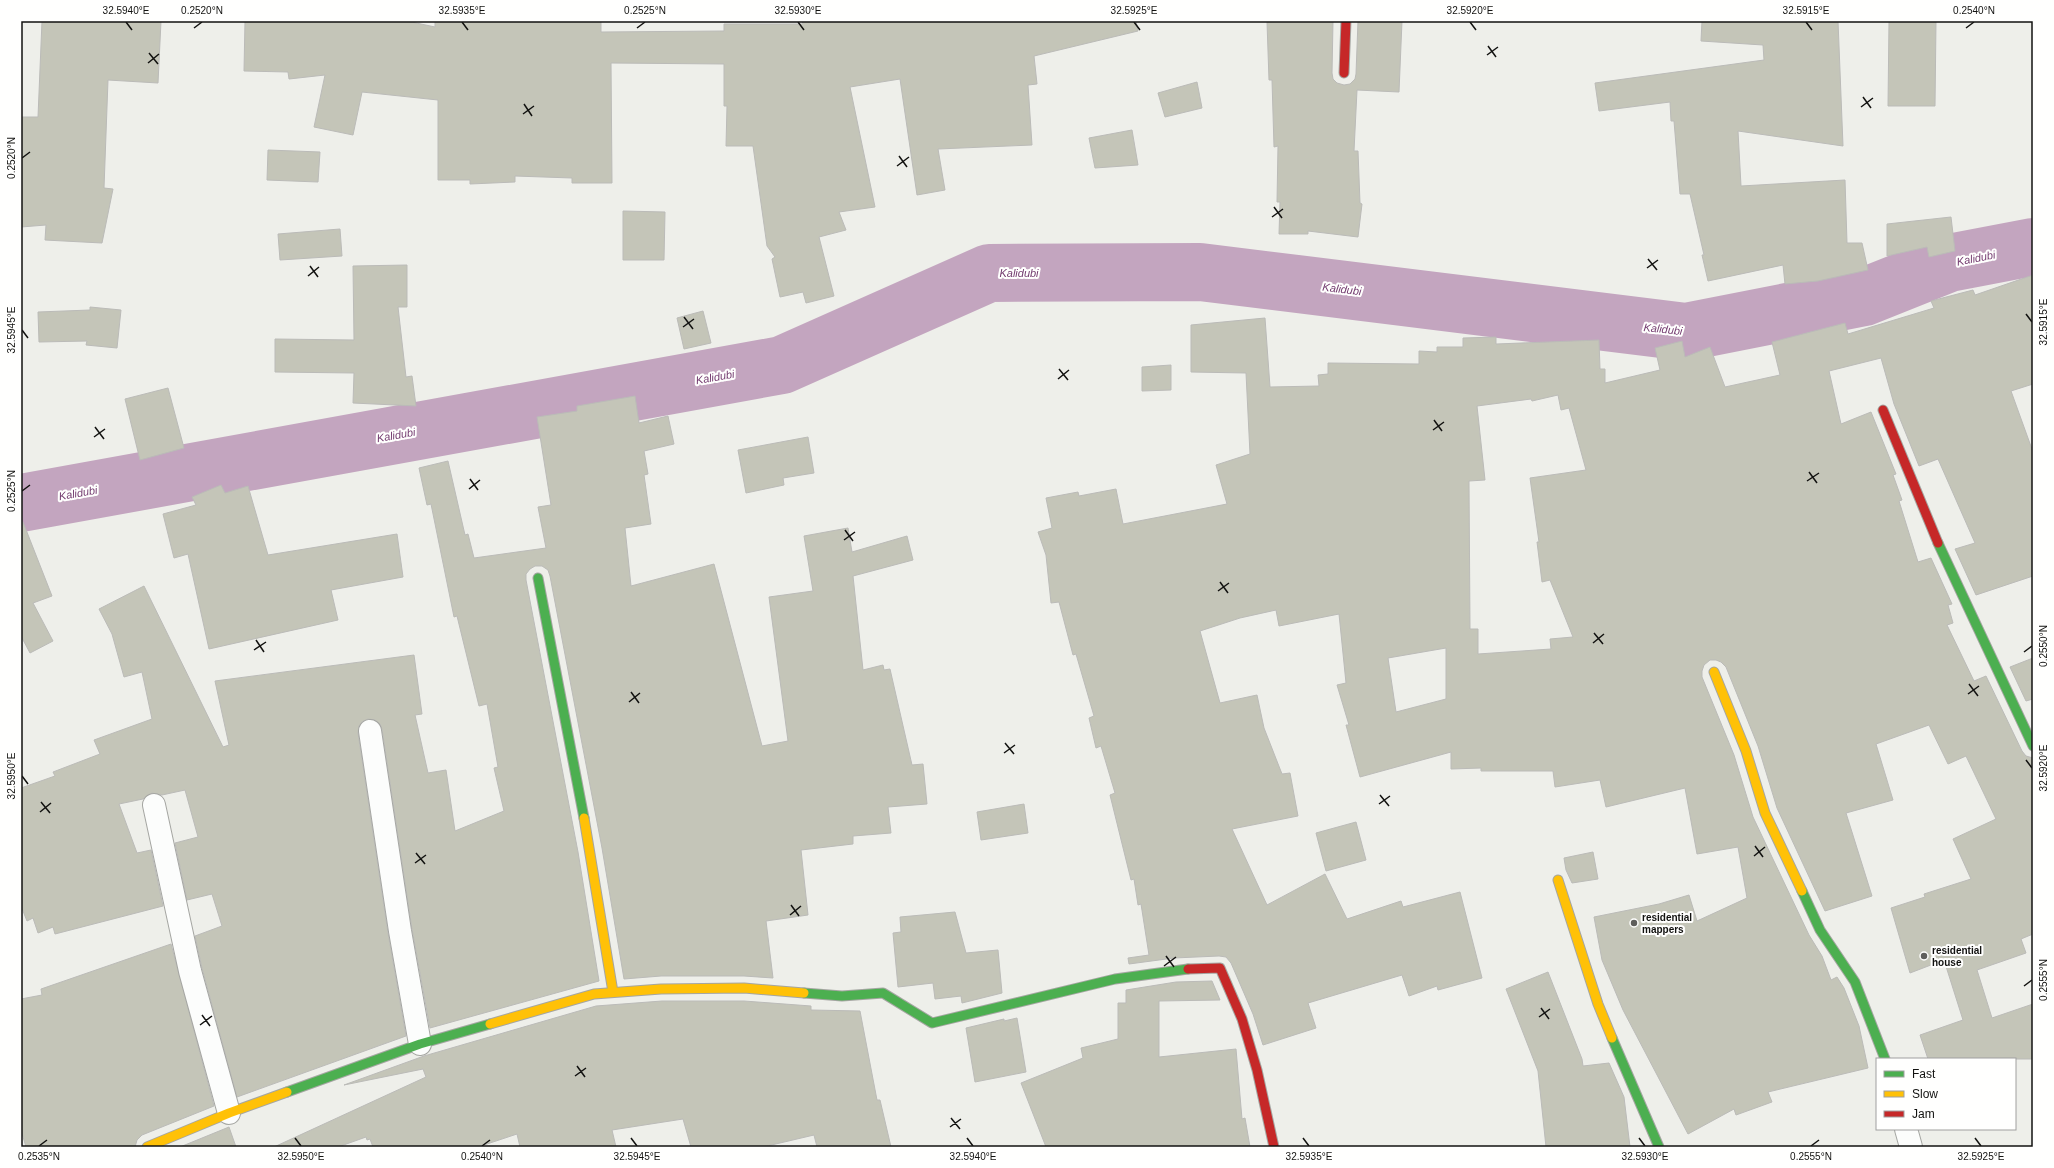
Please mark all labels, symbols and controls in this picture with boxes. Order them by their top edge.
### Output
text: 32.5940°E [103,5,150,16]
text: 0.2520°N [181,5,223,16]
text: 32.5935°E [439,5,486,16]
text: 0.2525°N [624,5,666,16]
text: 32.5930°E [775,5,822,16]
text: 32.5925°E [1111,5,1158,16]
text: 32.5920°E [1447,5,1494,16]
text: 32.5915°E [1783,5,1830,16]
text: 0.2540°N [1953,5,1995,16]
text: 0.2520°N [6,137,17,179]
water label: Kalidubi [1956,248,1997,268]
water label: Kalidubi [999,267,1039,279]
water label: Kalidubi [1322,281,1363,297]
text: 32.5915°E [2038,298,2049,345]
text: 32.5945°E [6,306,17,353]
water label: Kalidubi [1643,321,1684,337]
water label: Kalidubi [695,368,736,386]
water label: Kalidubi [376,426,417,444]
text: 0.2525°N [6,470,17,512]
water label: Kalidubi [58,484,99,502]
text: 0.2550°N [2038,625,2049,667]
text: 32.5920°E [2038,744,2049,791]
text: 32.5950°E [6,752,17,799]
place label: residential mappers [1642,912,1692,935]
marker: residential mappers [1629,918,1639,928]
place label: residential house [1932,945,1982,968]
marker: residential house [1919,951,1929,961]
text: 0.2555°N [2038,959,2049,1001]
legend [1876,1058,2016,1130]
text: Fast [1912,1067,1936,1081]
text: Slow [1912,1087,1938,1101]
text: Jam [1912,1107,1935,1121]
text: 0.2535°N [18,1151,60,1162]
text: 32.5950°E [278,1151,325,1162]
text: 0.2540°N [461,1151,503,1162]
text: 32.5945°E [614,1151,661,1162]
text: 32.5940°E [950,1151,997,1162]
text: 32.5935°E [1286,1151,1333,1162]
text: 32.5930°E [1622,1151,1669,1162]
text: 0.2555°N [1790,1151,1832,1162]
text: 32.5925°E [1958,1151,2005,1162]

